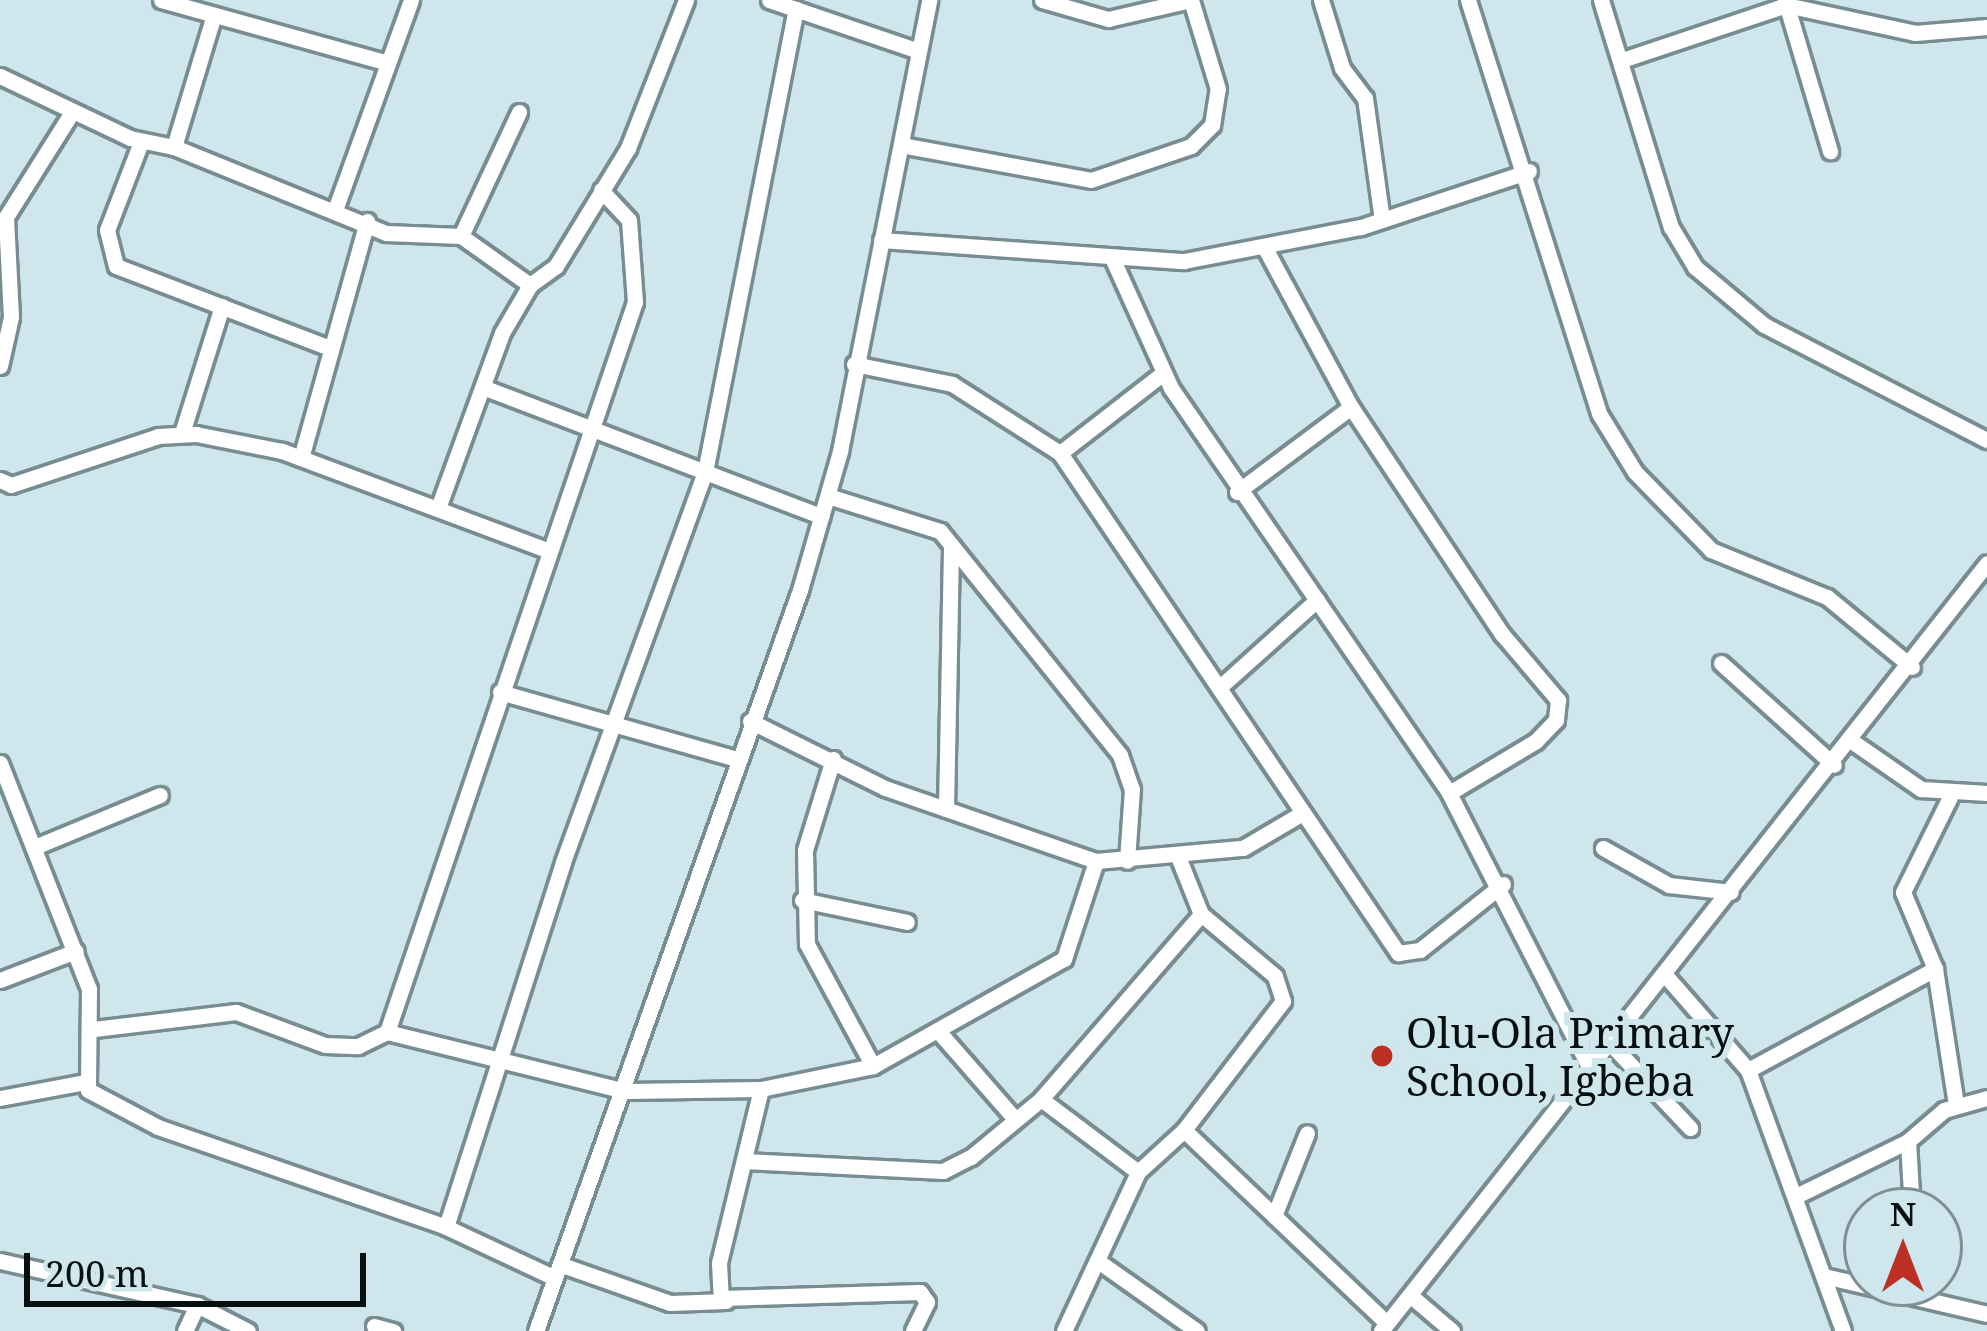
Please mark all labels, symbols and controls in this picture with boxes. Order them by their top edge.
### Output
place label: Olu-Ola Primary School, Igbeba [1406,1007,1734,1106]
marker: Olu-Ola Primary School, Igbeba [1369,1043,1395,1069]
north arrow [1843,1187,1963,1307]
text: N [1890,1191,1916,1236]
scale bar [30,1229,372,1303]
text: 200 m [45,1249,149,1298]

